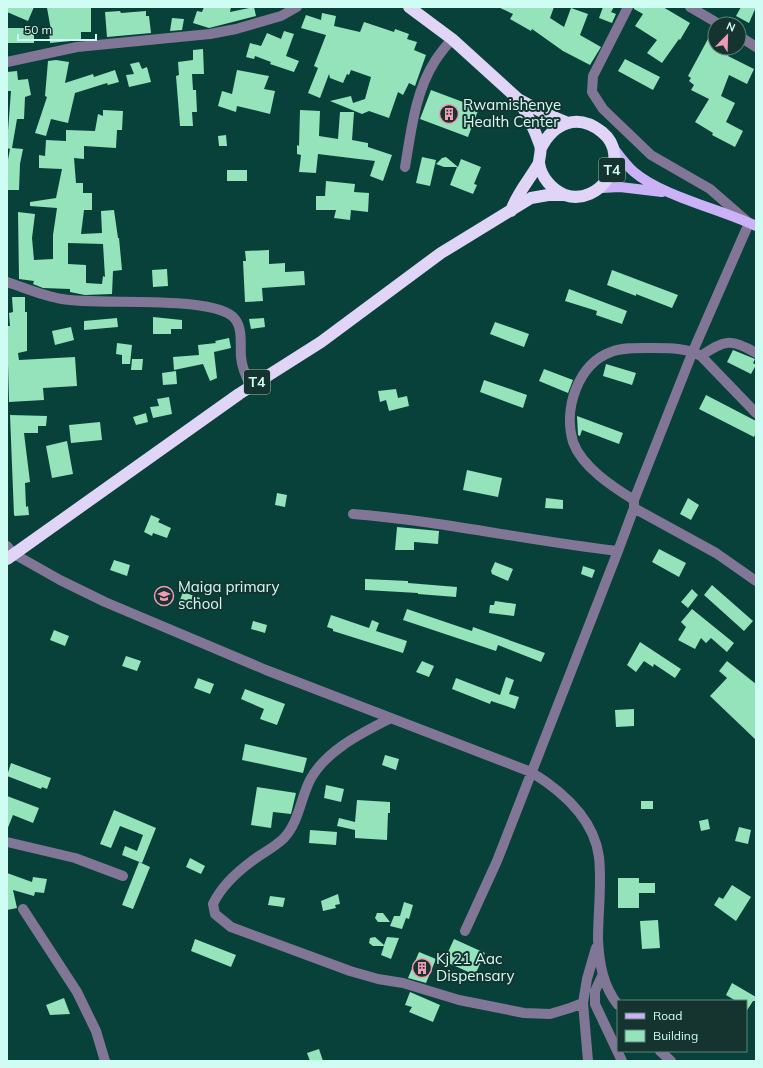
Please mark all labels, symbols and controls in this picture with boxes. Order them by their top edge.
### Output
scale bar [18,16,96,42]
north arrow [707,16,747,56]
text: N [724,19,737,35]
text: 50 m [24,22,52,37]
place label: Rwamishenye Health Center [463,95,561,131]
building icon: Rwamishenye Health Center [438,103,460,125]
road number: T4 [599,158,625,182]
road number: T4 [244,370,270,394]
place label: Maiga primary school [178,577,279,613]
school or university icon: Maiga primary school [153,585,175,607]
place label: Kj 21 Aac Dispensary [436,949,515,985]
building icon: Kj 21 Aac Dispensary [411,957,433,979]
legend [617,1000,747,1052]
text: Road [653,1008,682,1023]
text: Building [653,1028,698,1043]

